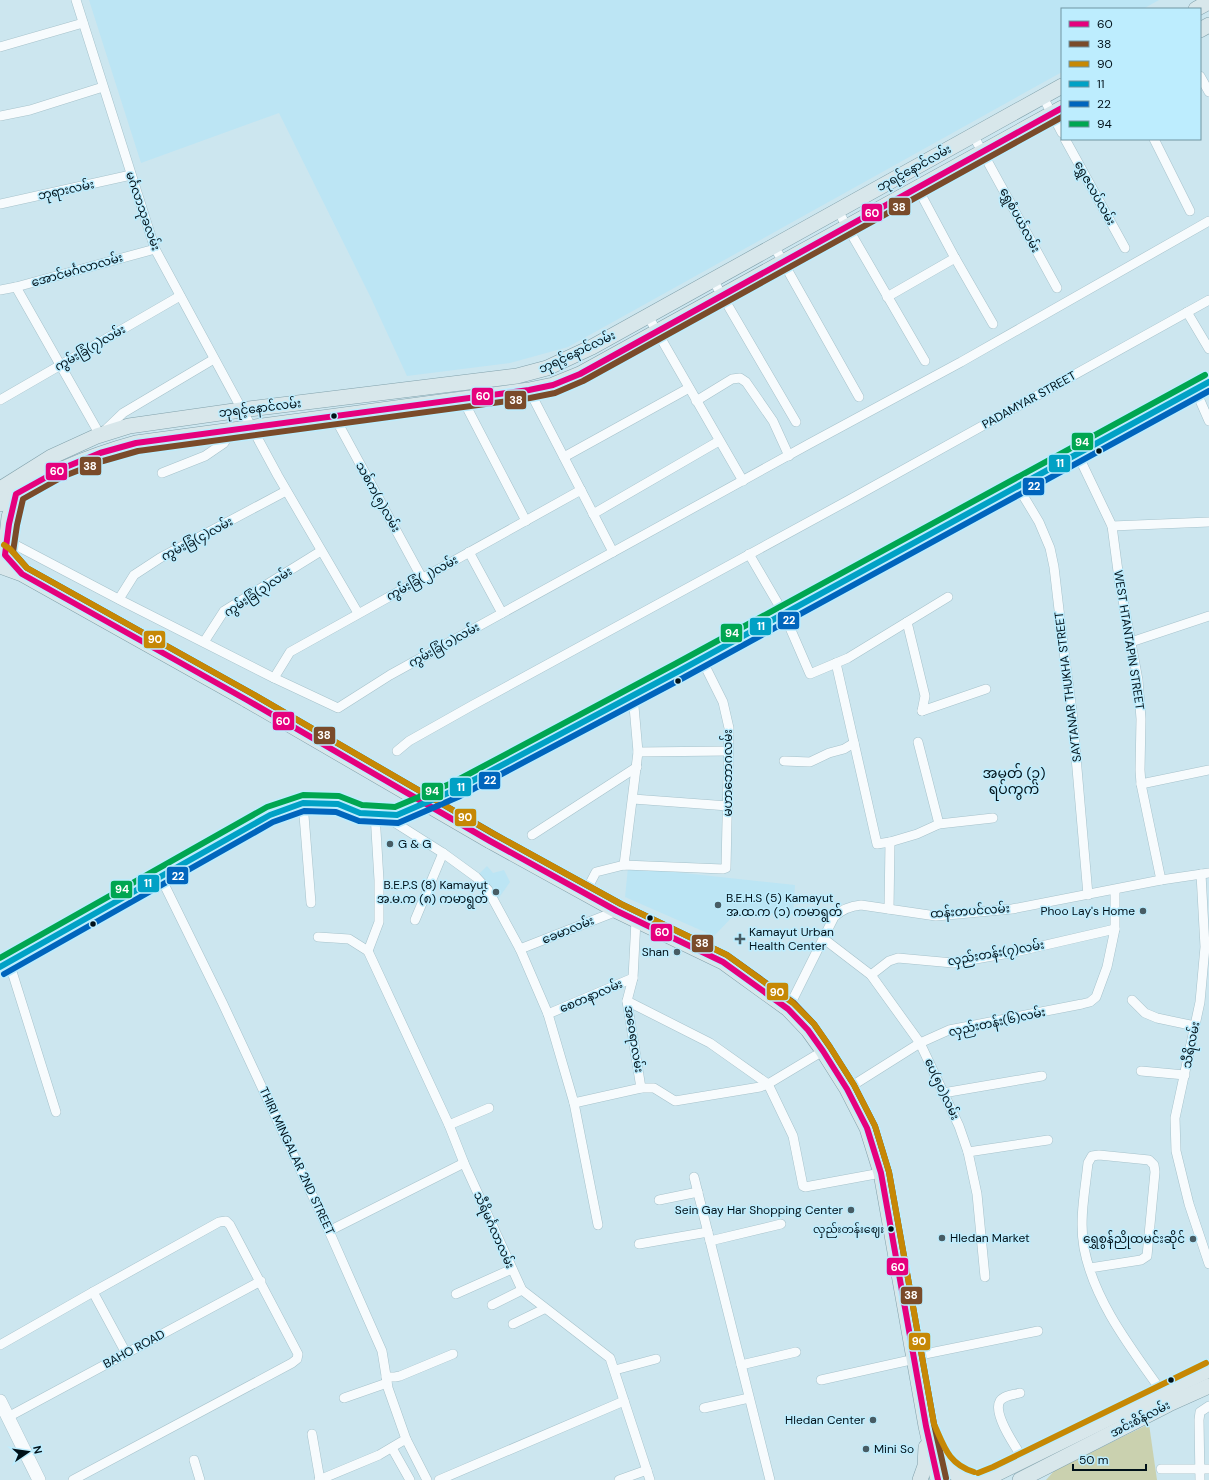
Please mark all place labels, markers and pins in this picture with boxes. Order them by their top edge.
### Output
unlabelled marker [329,411,339,421]
unlabelled marker [1094,446,1104,456]
unlabelled marker [673,676,683,686]
place label: G & G [398,836,431,852]
marker: G & G [385,839,395,849]
place label: B.E.P.S (8) Kamayut အ.မ.က (၈) ကမာရွတ် [377,877,488,909]
marker: B.E.P.S (8) Kamayut အ.မ.က (၈) ကမာရွတ် [491,887,501,897]
place label: B.E.H.S (5) Kamayut အ.ထ.က (၁) ကမာရွတ် [726,890,842,922]
marker: B.E.H.S (5) Kamayut အ.ထ.က (၁) ကမာရွတ် [713,900,723,910]
place label: Phoo Lay's Home [1040,903,1135,919]
marker: Phoo Lay's Home [1138,906,1148,916]
unlabelled marker [645,913,655,923]
unlabelled marker [88,919,98,929]
place label: Kamayut Urban Health Center [749,924,834,954]
marker: Kamayut Urban Health Center [734,933,746,945]
place label: Shan [642,944,669,960]
marker: Shan [672,947,682,957]
place label: Sein Gay Har Shopping Center [675,1202,844,1218]
marker: Sein Gay Har Shopping Center [846,1205,856,1215]
place label: လှည်းတန်းဈေး [813,1222,884,1238]
marker: လှည်းတန်းဈေး [886,1224,896,1234]
place label: Hledan Market [950,1230,1030,1246]
place label: ရွှေစွန်ညိုထမင်းဆိုင် [1083,1230,1185,1249]
marker: Hledan Market [937,1233,947,1243]
marker: ရွှေစွန်ညိုထမင်းဆိုင် [1188,1234,1198,1244]
unlabelled marker [1166,1375,1176,1385]
place label: Hledan Center [785,1412,866,1428]
marker: Hledan Center [868,1415,878,1425]
place label: Mini So [874,1441,914,1457]
marker: Mini So [861,1444,871,1454]

